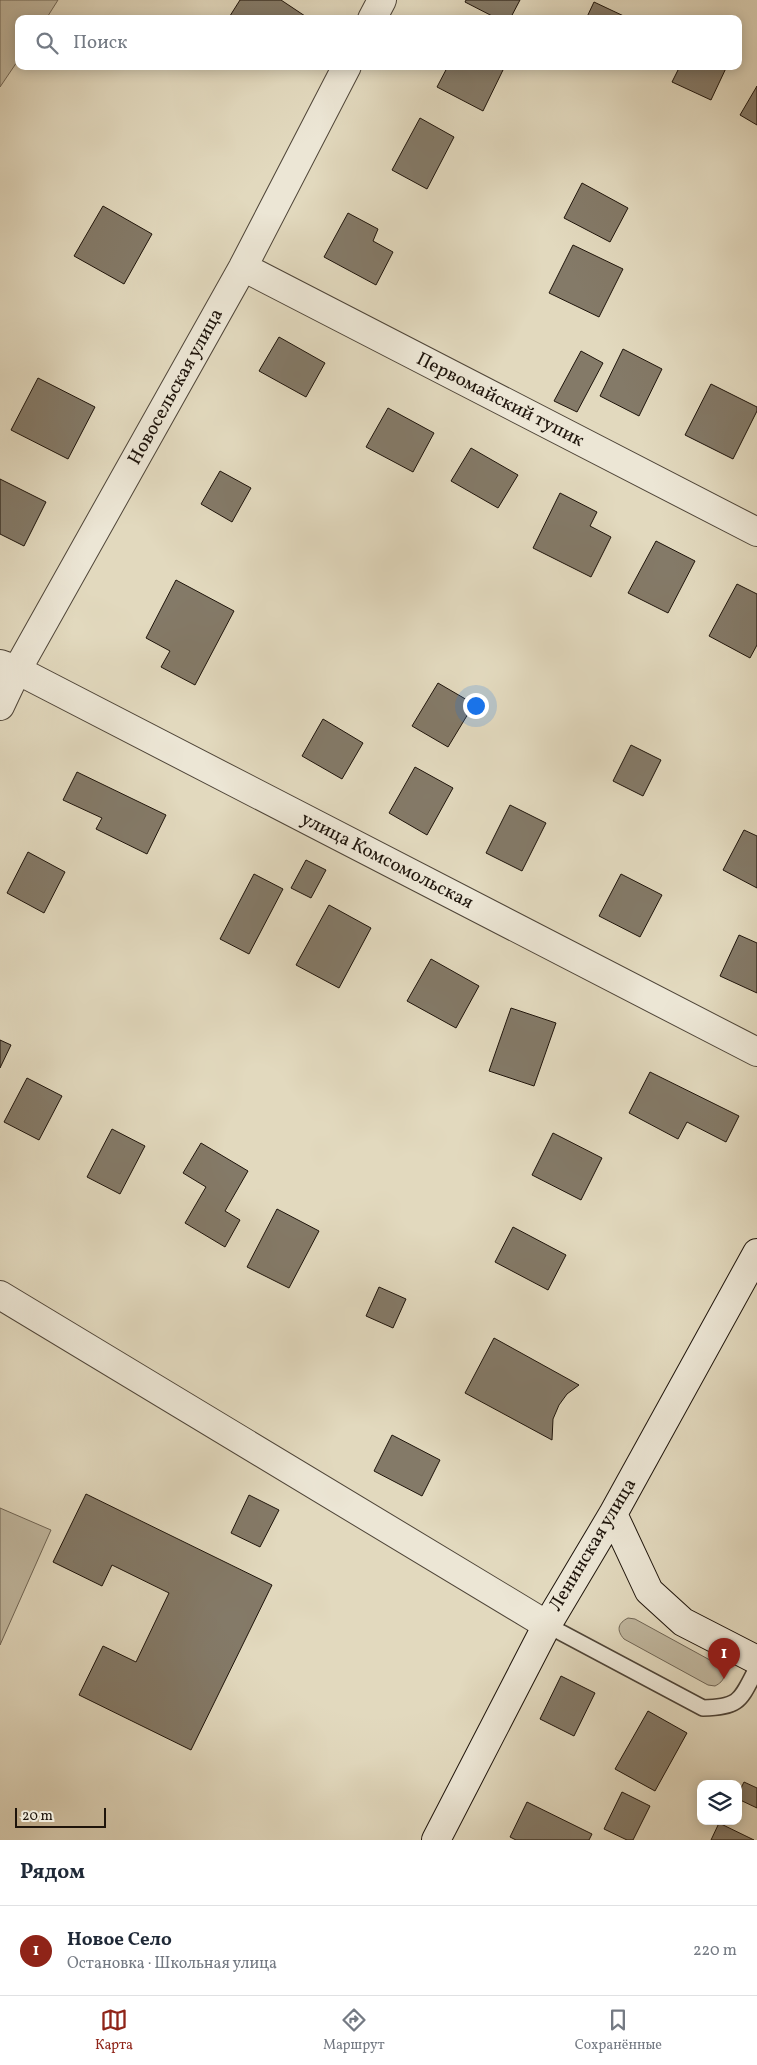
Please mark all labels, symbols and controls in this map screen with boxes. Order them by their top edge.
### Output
search box [15,15,742,70]
icon: search [33,29,61,57]
text: Поиск [73,30,127,56]
street label: Новосельская улица [122,304,230,470]
street label: Первомайский тупик [412,346,588,454]
your location [463,693,489,719]
street label: улица Комсомольская [296,806,478,916]
street label: Ленинская улица [543,1474,643,1616]
pin: 1 [708,1638,740,1679]
map controls [697,1780,742,1825]
button: layers [697,1780,742,1825]
scale bar [15,1805,106,1828]
text: 20 m [22,1807,53,1826]
text: Рядом [20,1858,85,1887]
text: Новое Село [67,1927,172,1953]
text: 1 [33,1940,39,1962]
text: 220 m [693,1940,737,1962]
text: Остановка · Школьная улица [67,1953,277,1975]
tab: Карта [95,2006,133,2055]
tab: Маршрут [323,2006,385,2055]
tab: Сохранённые [575,2006,662,2055]

